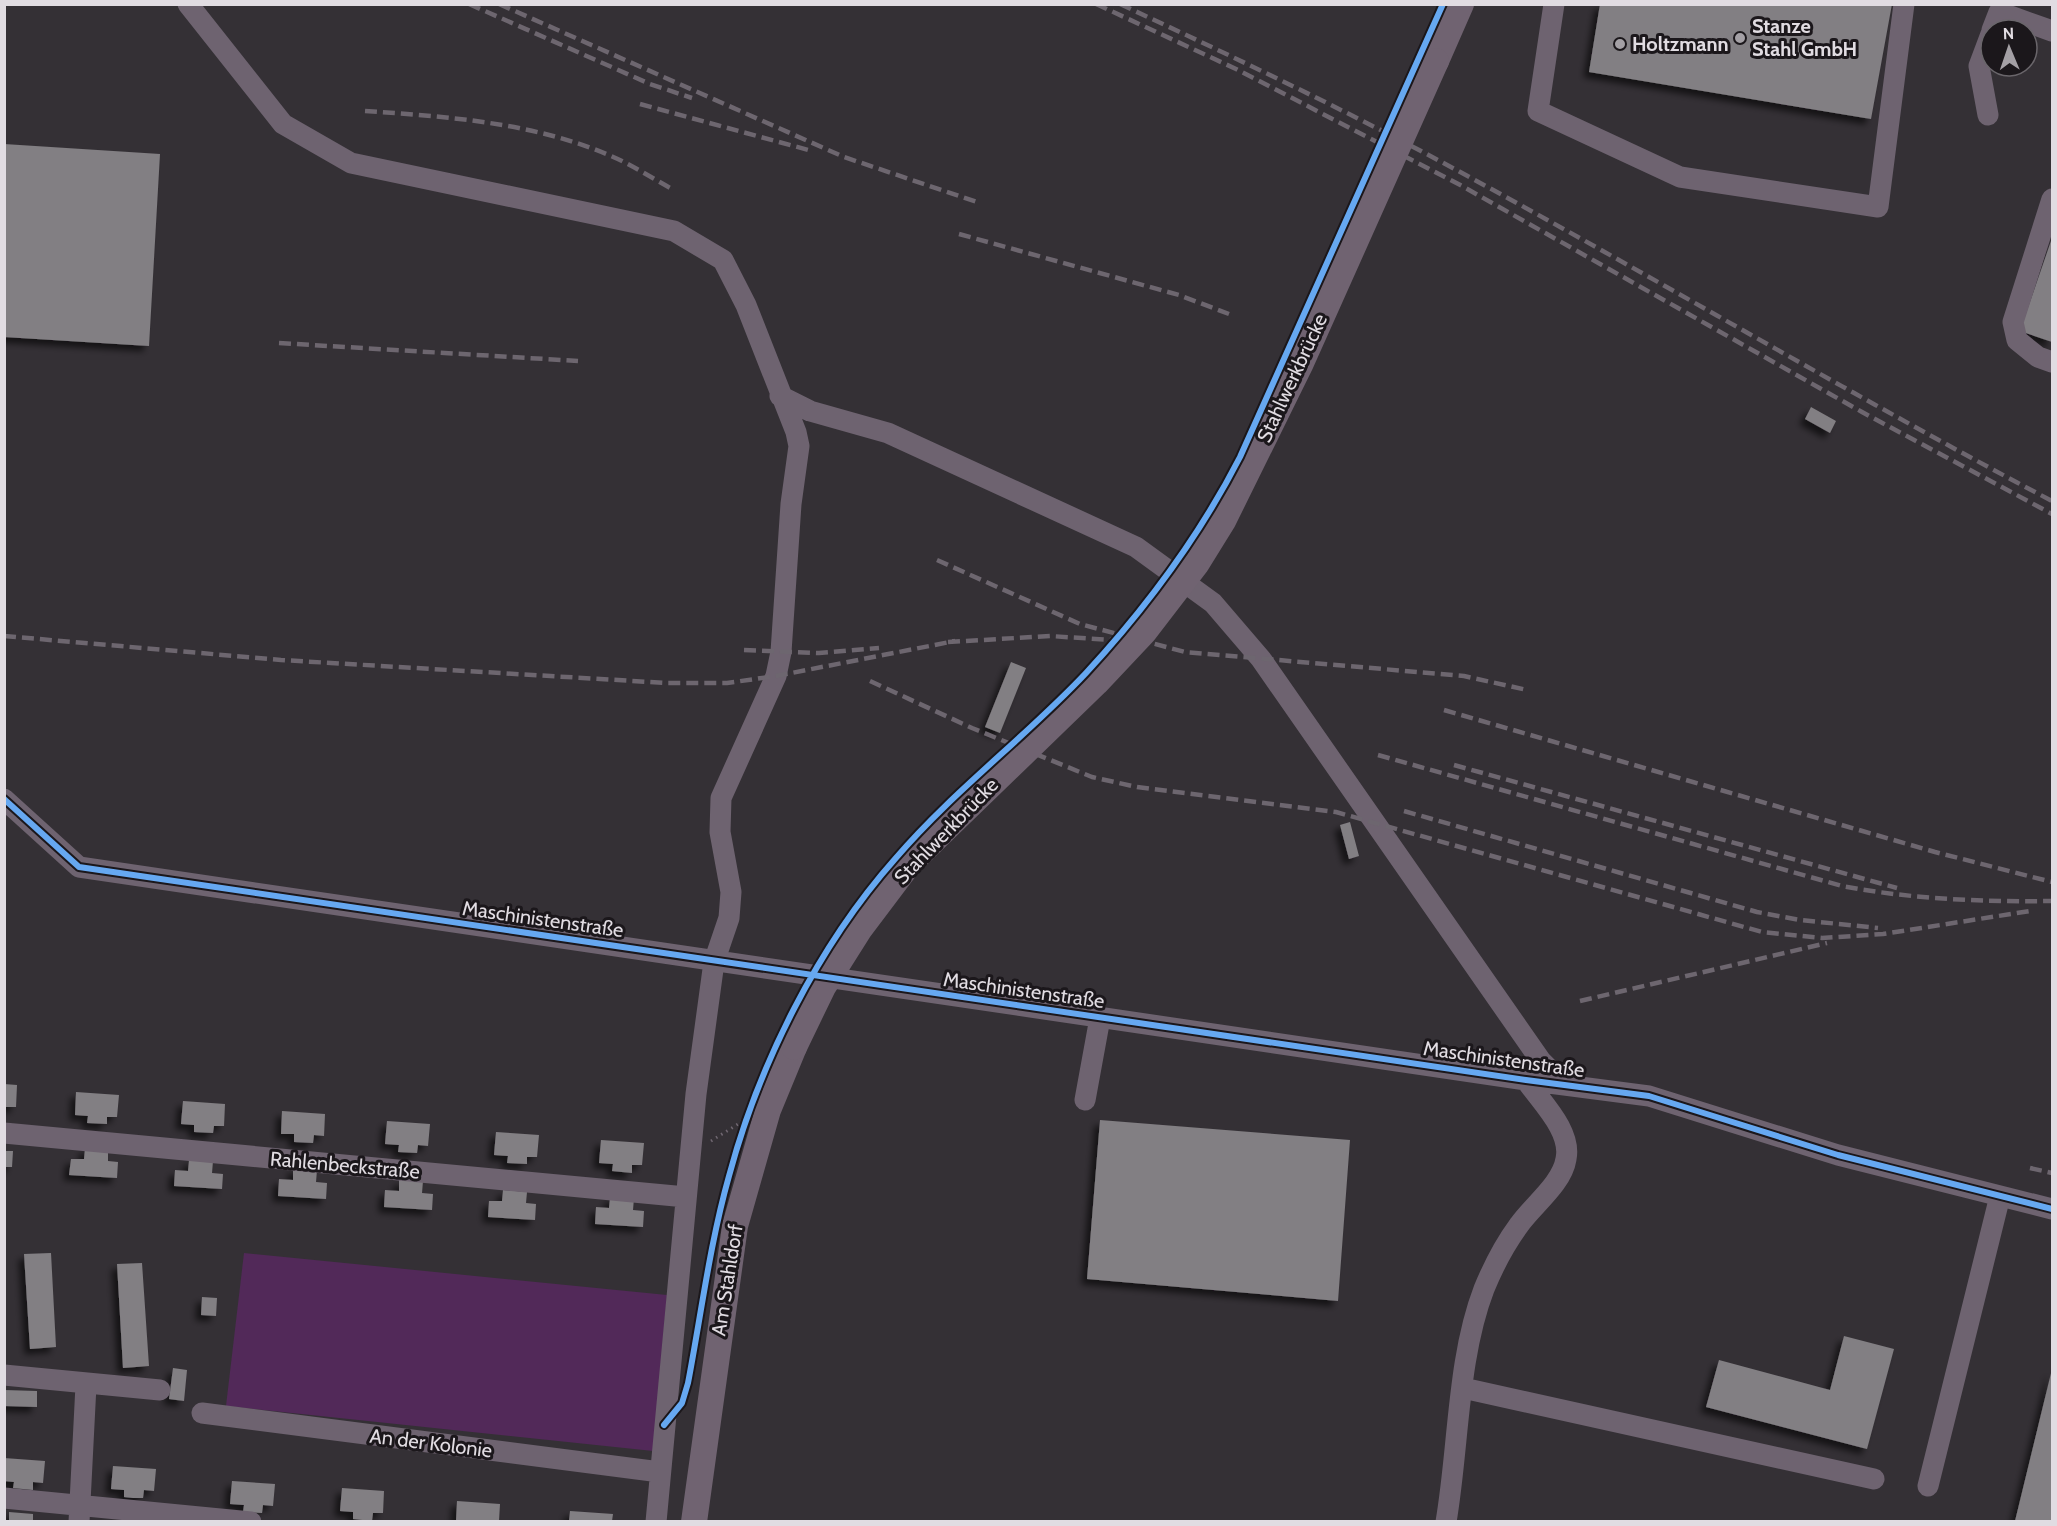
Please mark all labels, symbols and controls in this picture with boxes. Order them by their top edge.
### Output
place label: Stanze Stahl GmbH [1752,14,1857,61]
north arrow [1979,18,2039,78]
text: N [2003,24,2014,43]
marker: Stanze Stahl GmbH [1733,31,1747,45]
place label: Holtzmann [1632,32,1729,56]
marker: Holtzmann [1613,37,1627,51]
street label: Stahlwerkbrücke [1252,310,1332,446]
street label: Stahlwerkbrücke [889,773,1003,889]
street label: Maschinistenstraße [461,896,625,942]
street label: Maschinistenstraße [942,967,1106,1013]
street label: Maschinistenstraße [1422,1036,1586,1082]
street label: Rahlenbeckstraße [269,1146,421,1184]
street label: Am Stahldorf [706,1222,748,1337]
street label: An der Kolonie [368,1424,494,1462]

